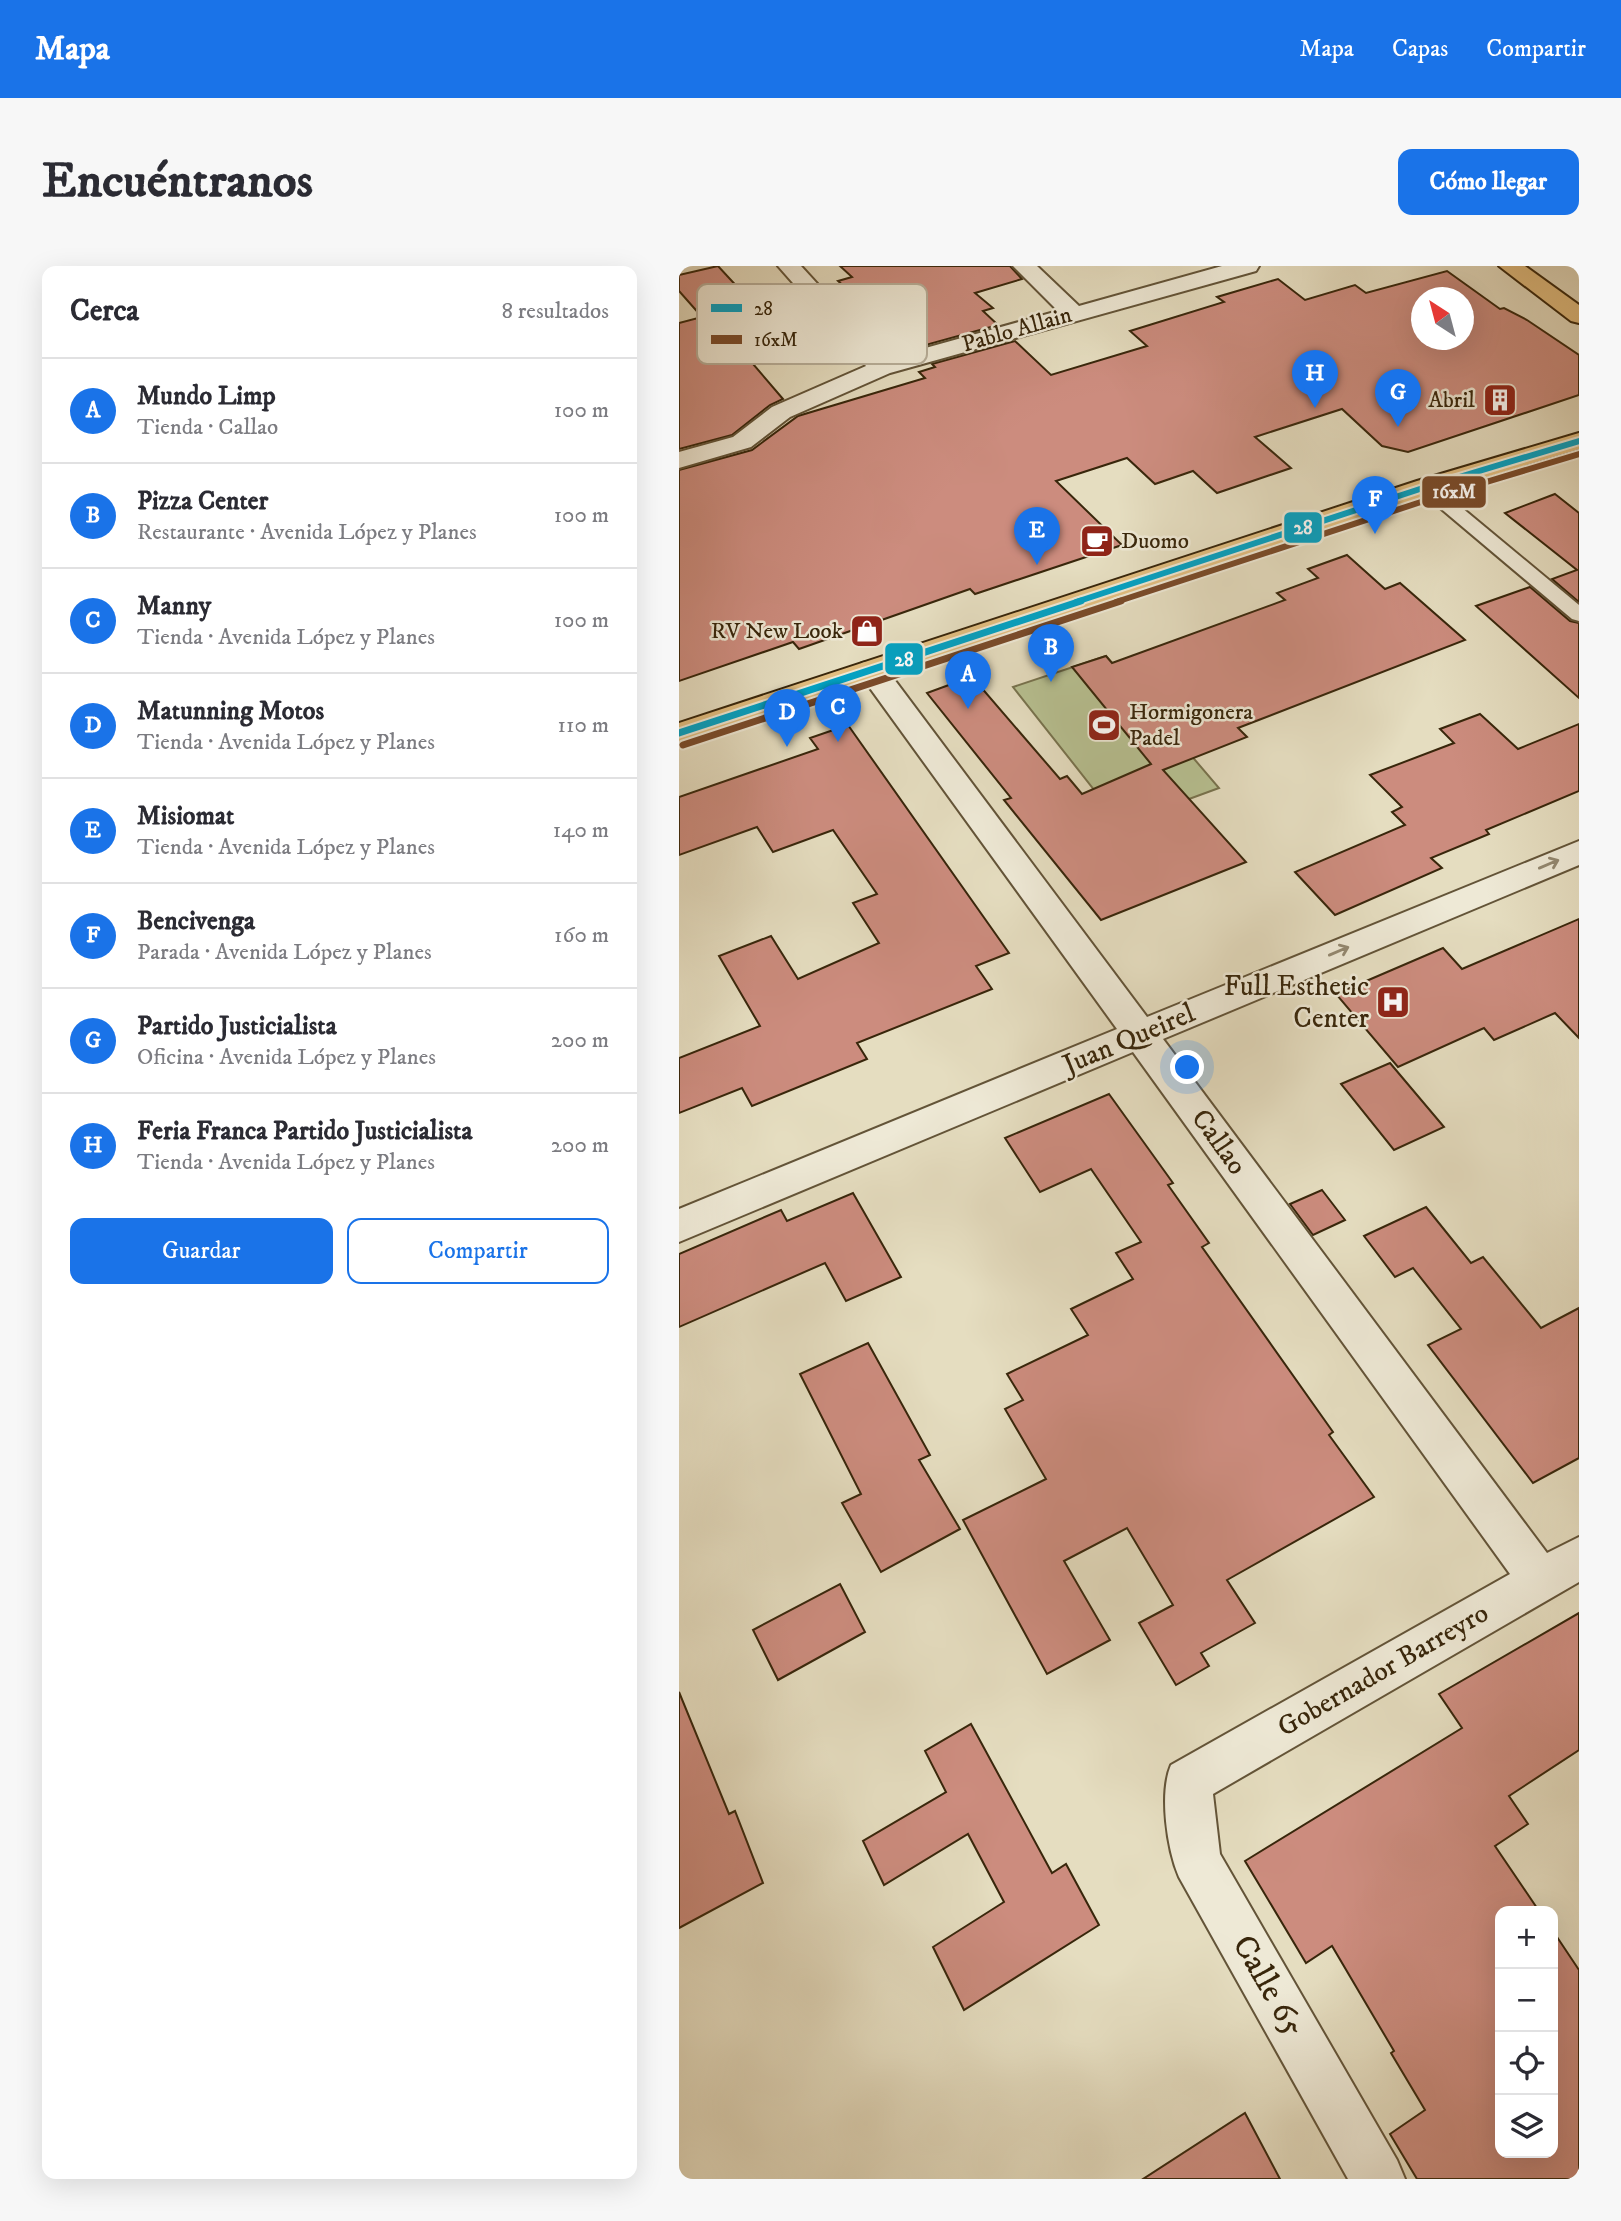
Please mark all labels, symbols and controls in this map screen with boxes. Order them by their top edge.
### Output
text: Mapa [35,29,110,70]
text: Mapa [1300,34,1354,64]
text: Capas [1392,34,1448,64]
text: Compartir [1486,34,1586,64]
button: Cómo llegar [1398,149,1579,215]
text: Encuéntranos [42,151,313,213]
legend [697,284,927,364]
north arrow [1411,287,1474,350]
text: Cerca [70,293,139,330]
text: 8 resultados [501,297,609,326]
text: 28 [754,298,773,321]
street label: Pablo Allain [959,300,1075,360]
text: 16xM [754,329,798,352]
pin: H [1292,350,1338,408]
pin: G [1375,369,1421,427]
text: Mundo Limp [137,380,276,413]
building icon: Abril [1481,381,1519,419]
place label: Abril [1428,386,1475,415]
text: A [86,396,100,425]
text: 100 m [554,396,609,425]
text: Tienda · Callao [137,413,278,442]
line badge: 16xM [1421,475,1487,509]
pin: F [1352,476,1398,534]
text: 16xM [1432,481,1476,504]
text: Pizza Center [137,485,268,518]
text: B [86,501,100,530]
text: 100 m [554,501,609,530]
pin: E [1014,507,1060,565]
line badge: 28 [1283,511,1323,544]
text: 28 [1294,517,1313,540]
text: Restaurante · Avenida López y Planes [137,518,477,547]
cafe icon: Duomo [1078,522,1116,560]
place label: Duomo [1121,527,1189,556]
text: Manny [137,590,211,623]
text: C [85,606,101,635]
text: 100 m [554,606,609,635]
shop icon: RV New Look [848,612,886,650]
place label: RV New Look [711,617,844,646]
text: Tienda · Avenida López y Planes [137,623,435,652]
pin: B [1028,624,1074,682]
line badge: 28 [884,642,924,676]
text: 28 [895,649,914,672]
pin: A [945,651,991,709]
pin: C [815,684,861,742]
pin: D [764,689,810,747]
text: Matunning Motos [137,695,324,728]
place label: Hormigonera Padel [1129,698,1253,753]
sports icon: Hormigonera Padel [1085,706,1123,744]
text: D [84,711,102,740]
text: 110 m [558,711,609,740]
text: Tienda · Avenida López y Planes [137,728,435,757]
text: Misiomat [137,800,234,833]
text: E [85,816,101,845]
text: 140 m [553,816,609,845]
text: Tienda · Avenida López y Planes [137,833,435,862]
one-way arrow [1538,857,1560,870]
text: Bencivenga [137,905,255,938]
text: F [86,921,100,950]
text: 160 m [554,921,609,950]
text: Parada · Avenida López y Planes [137,938,432,967]
one-way arrow [1328,944,1350,957]
place label: Full Esthetic Center [1224,969,1370,1036]
hospital icon: Full Esthetic Center [1374,983,1412,1021]
street label: Juan Queirel [1055,995,1201,1084]
text: Partido Justicialista [137,1010,337,1043]
text: G [85,1026,101,1055]
text: 200 m [551,1026,609,1055]
text: Oficina · Avenida López y Planes [137,1043,436,1072]
your location [1170,1050,1204,1084]
street label: Callao [1183,1102,1255,1182]
text: Feria Franca Partido Justicialista [137,1115,472,1148]
text: H [83,1131,103,1160]
text: 200 m [551,1131,609,1160]
text: Tienda · Avenida López y Planes [137,1148,435,1177]
button: Guardar [70,1218,333,1284]
button: Compartir [347,1218,609,1284]
street label: Gobernador Barreyro [1271,1595,1495,1745]
map controls [1495,1906,1558,2158]
button: + [1495,1906,1558,1969]
street label: Calle 65 [1223,1928,1313,2044]
button: − [1495,1969,1558,2032]
button: locate [1495,2032,1558,2095]
button: layers [1495,2095,1558,2158]

